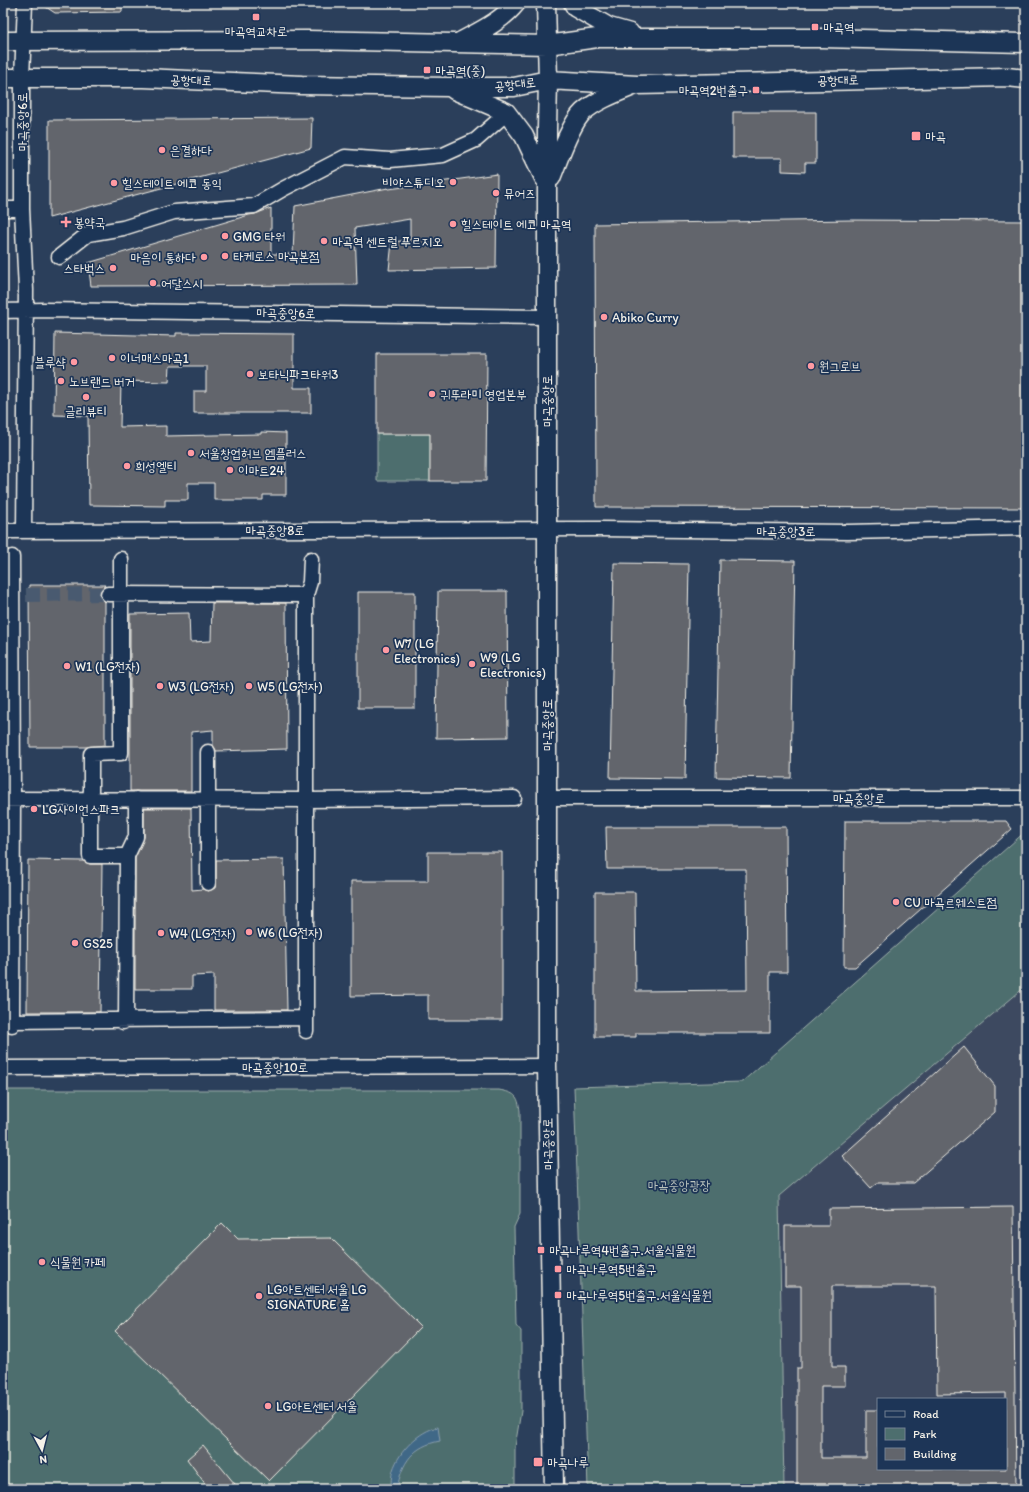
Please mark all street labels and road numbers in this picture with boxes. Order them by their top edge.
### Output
street label: 공항대로 [170,72,212,88]
street label: 공항대로 [817,72,859,88]
street label: 공항대로 [493,74,537,94]
street label: 마곡중앙6로 [15,92,30,152]
street label: 마곡중앙6로 [256,305,316,321]
street label: 마곡중앙로 [540,375,555,427]
street label: 마곡중앙8로 [245,523,305,538]
street label: 마곡중앙3로 [756,524,816,539]
street label: 마곡중앙로 [540,699,555,751]
street label: 마곡중앙로 [833,791,885,806]
street label: 마곡중앙10로 [242,1060,308,1075]
street label: 마곡중앙로 [540,1118,556,1170]

